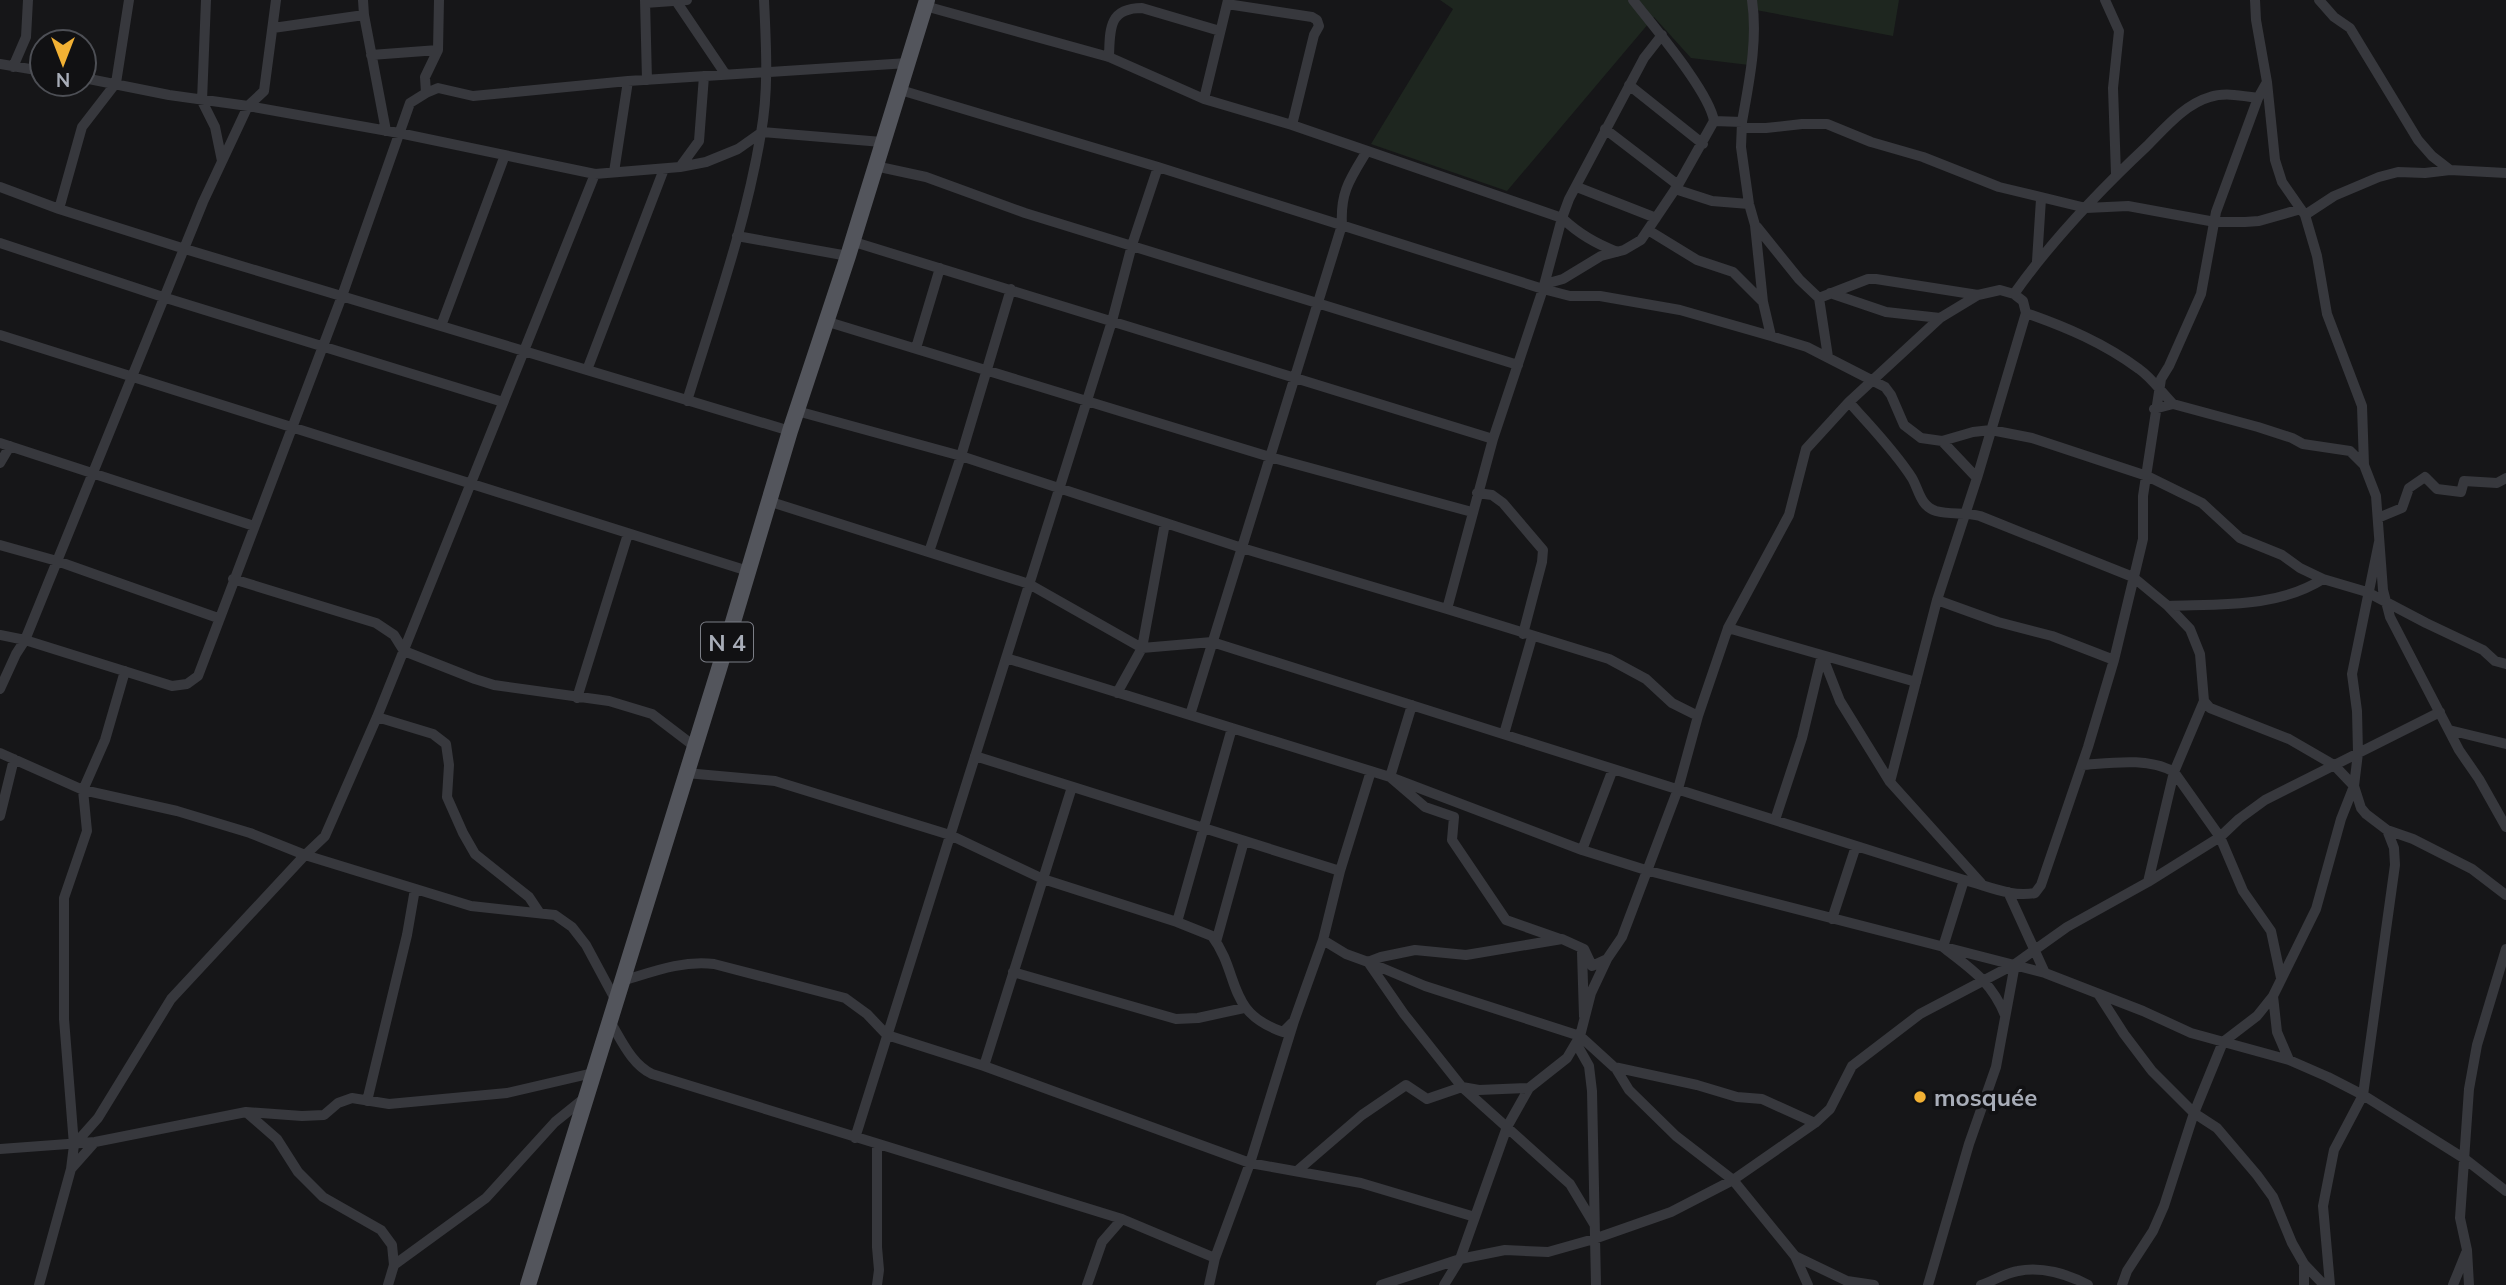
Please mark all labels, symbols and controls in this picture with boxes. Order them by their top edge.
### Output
north arrow [28,28,98,98]
text: N [56,68,70,92]
road number: N 4 [701,622,753,662]
place label: mosquée [1934,1082,2037,1112]
marker: mosquée [1912,1089,1928,1105]

